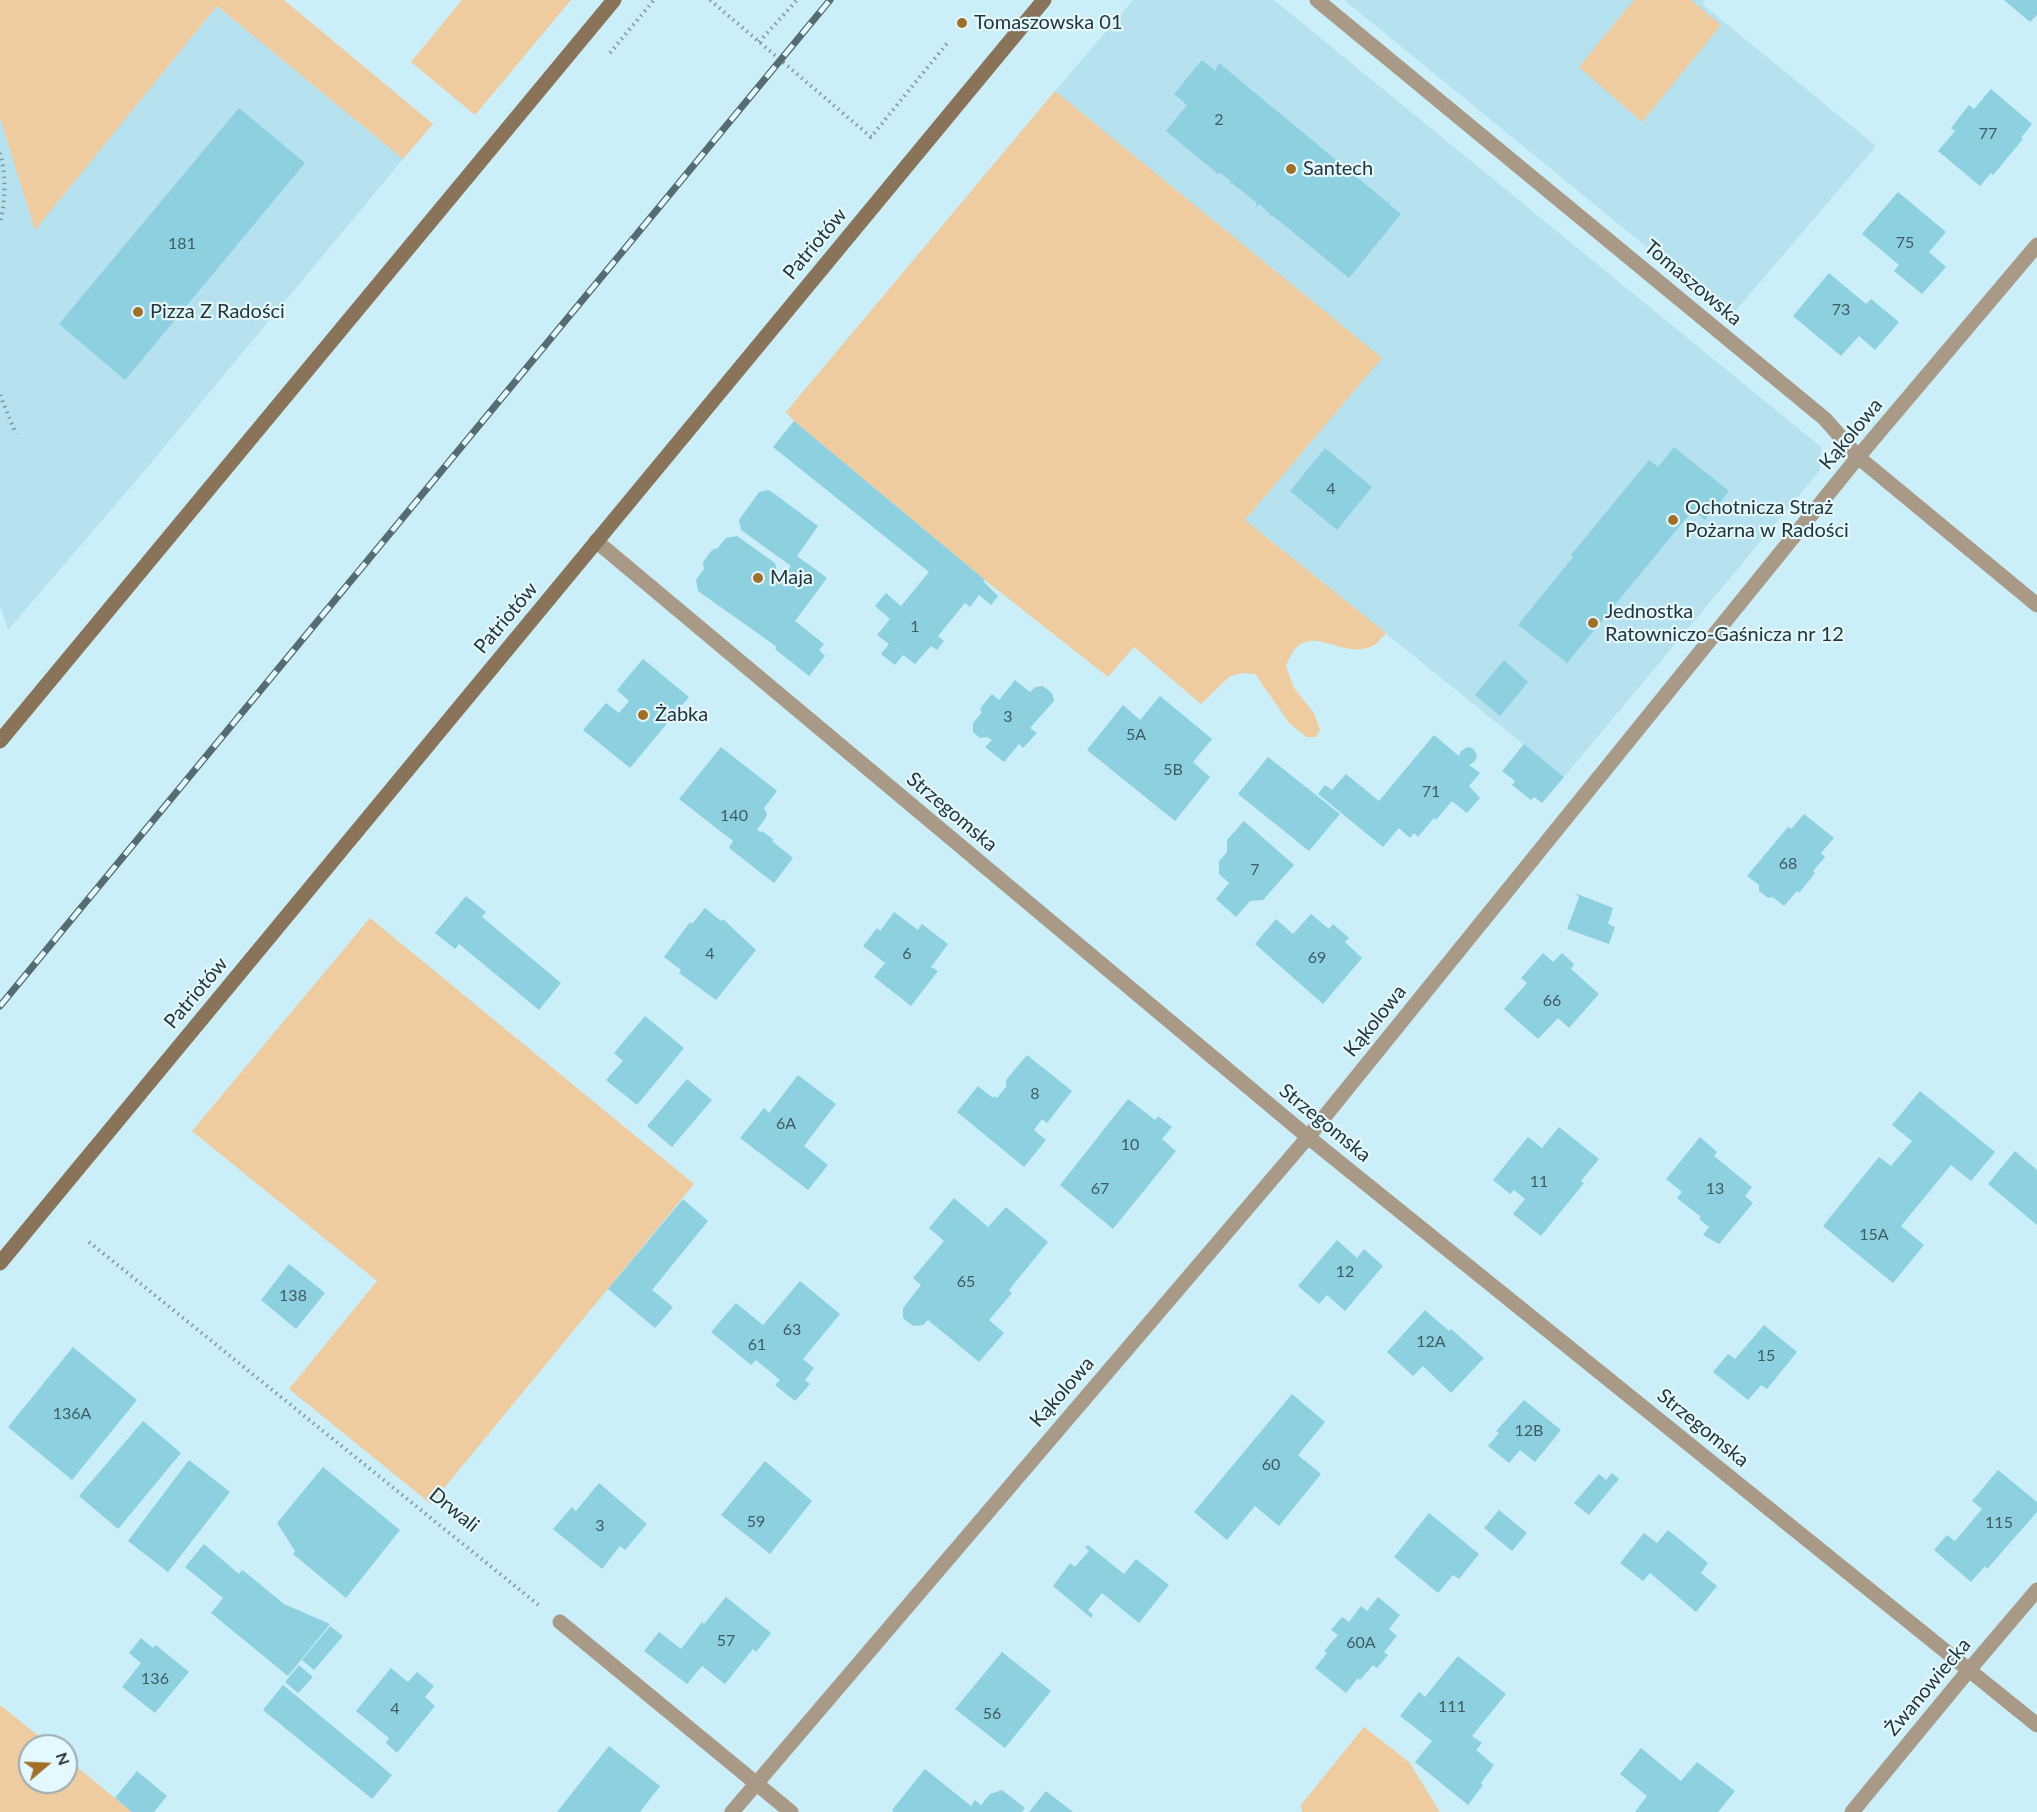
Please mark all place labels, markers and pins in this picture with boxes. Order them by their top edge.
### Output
place label: Tomaszowska 01 [974,11,1123,35]
marker: Tomaszowska 01 [955,16,969,30]
place label: Santech [1303,157,1373,181]
marker: Santech [1284,162,1298,176]
place label: Pizza Z Radości [150,300,285,324]
marker: Pizza Z Radości [131,305,145,319]
place label: Ochotnicza Straż Pożarna w Radości [1685,496,1849,543]
marker: Ochotnicza Straż Pożarna w Radości [1666,513,1680,527]
place label: Maja [770,566,813,590]
marker: Maja [751,571,765,585]
place label: Jednostka Ratowniczo-Gaśnicza nr 12 [1605,600,1844,647]
marker: Jednostka Ratowniczo-Gaśnicza nr 12 [1586,616,1600,630]
place label: Żabka [655,703,708,727]
marker: Żabka [636,708,650,722]

